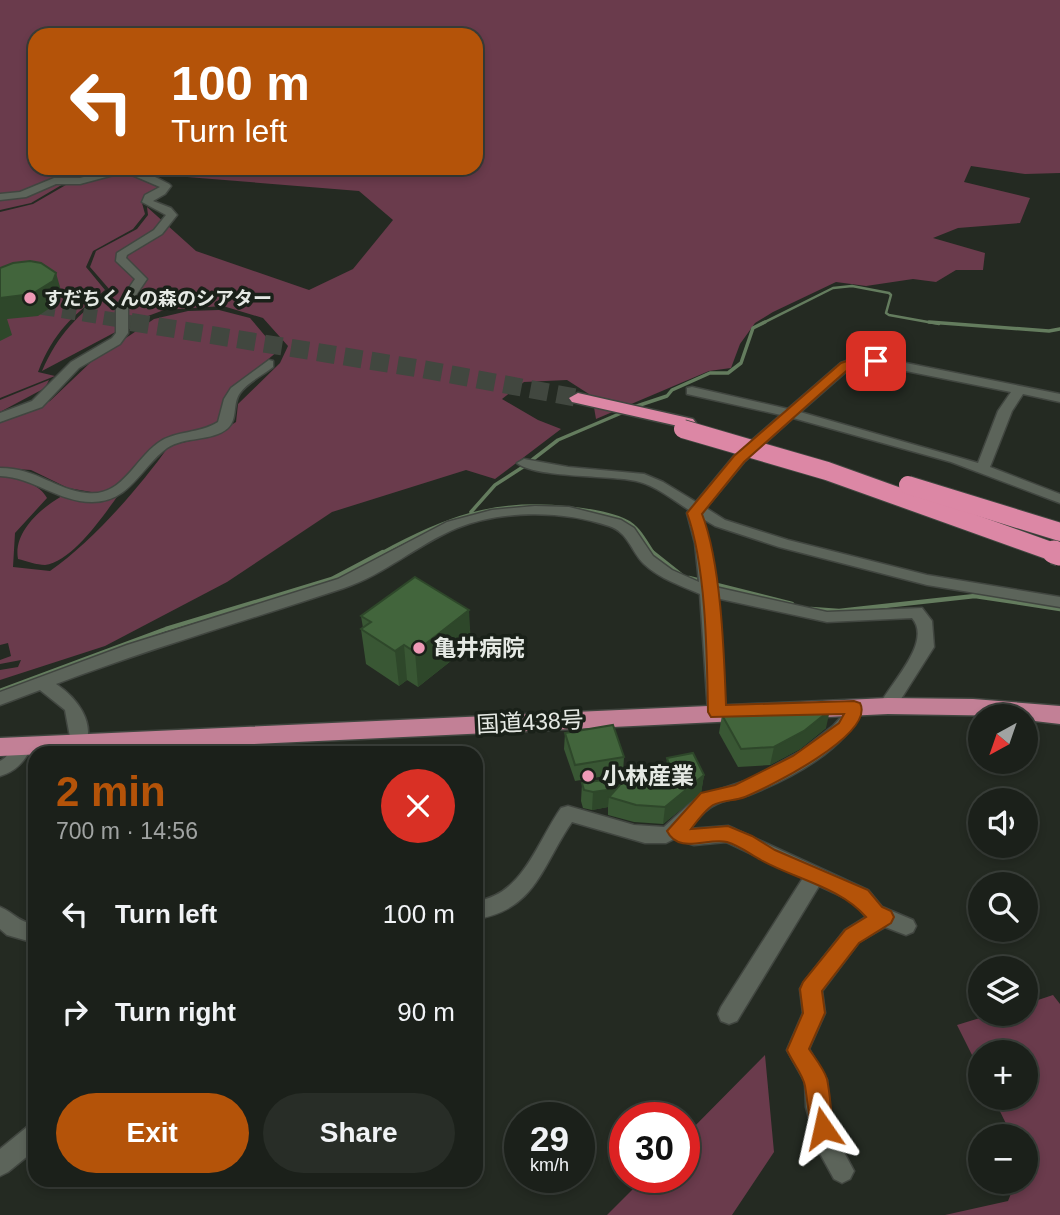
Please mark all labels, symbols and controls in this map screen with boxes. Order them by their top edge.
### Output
icon: left [56,56,147,147]
text: 100 m [171,56,310,110]
text: Turn left [171,113,287,149]
place label: すだちくんの森のシアター [44,288,272,309]
marker: すだちくんの森のシアター [22,290,38,306]
pin [846,331,906,391]
icon: arrive [857,342,895,380]
place label: 亀井病院 [433,635,525,661]
marker: 亀井病院 [411,640,427,656]
north arrow [968,704,1038,774]
map controls [968,704,1038,1194]
street label: 国道438号 [476,706,584,738]
place label: 小林産業 [602,763,694,789]
text: 2 min [56,768,166,815]
marker: 小林産業 [580,768,596,784]
button: close [381,769,455,843]
button: sound [968,788,1038,858]
text: 700 m · 14:56 [56,818,198,844]
button: search [968,872,1038,942]
icon: left [56,895,94,933]
text: Turn left [115,899,217,929]
text: 100 m [383,899,455,929]
button: layers [968,956,1038,1026]
icon: right [56,993,94,1031]
text: Turn right [115,997,236,1027]
text: 90 m [397,997,455,1027]
button: + [968,1040,1038,1110]
position arrow [786,1091,860,1165]
button: Exit [56,1093,249,1173]
button: Share [263,1093,455,1173]
speed limit sign: 30 [609,1102,700,1193]
text: 29 [530,1119,569,1158]
button: − [968,1124,1038,1194]
text: km/h [530,1155,569,1175]

